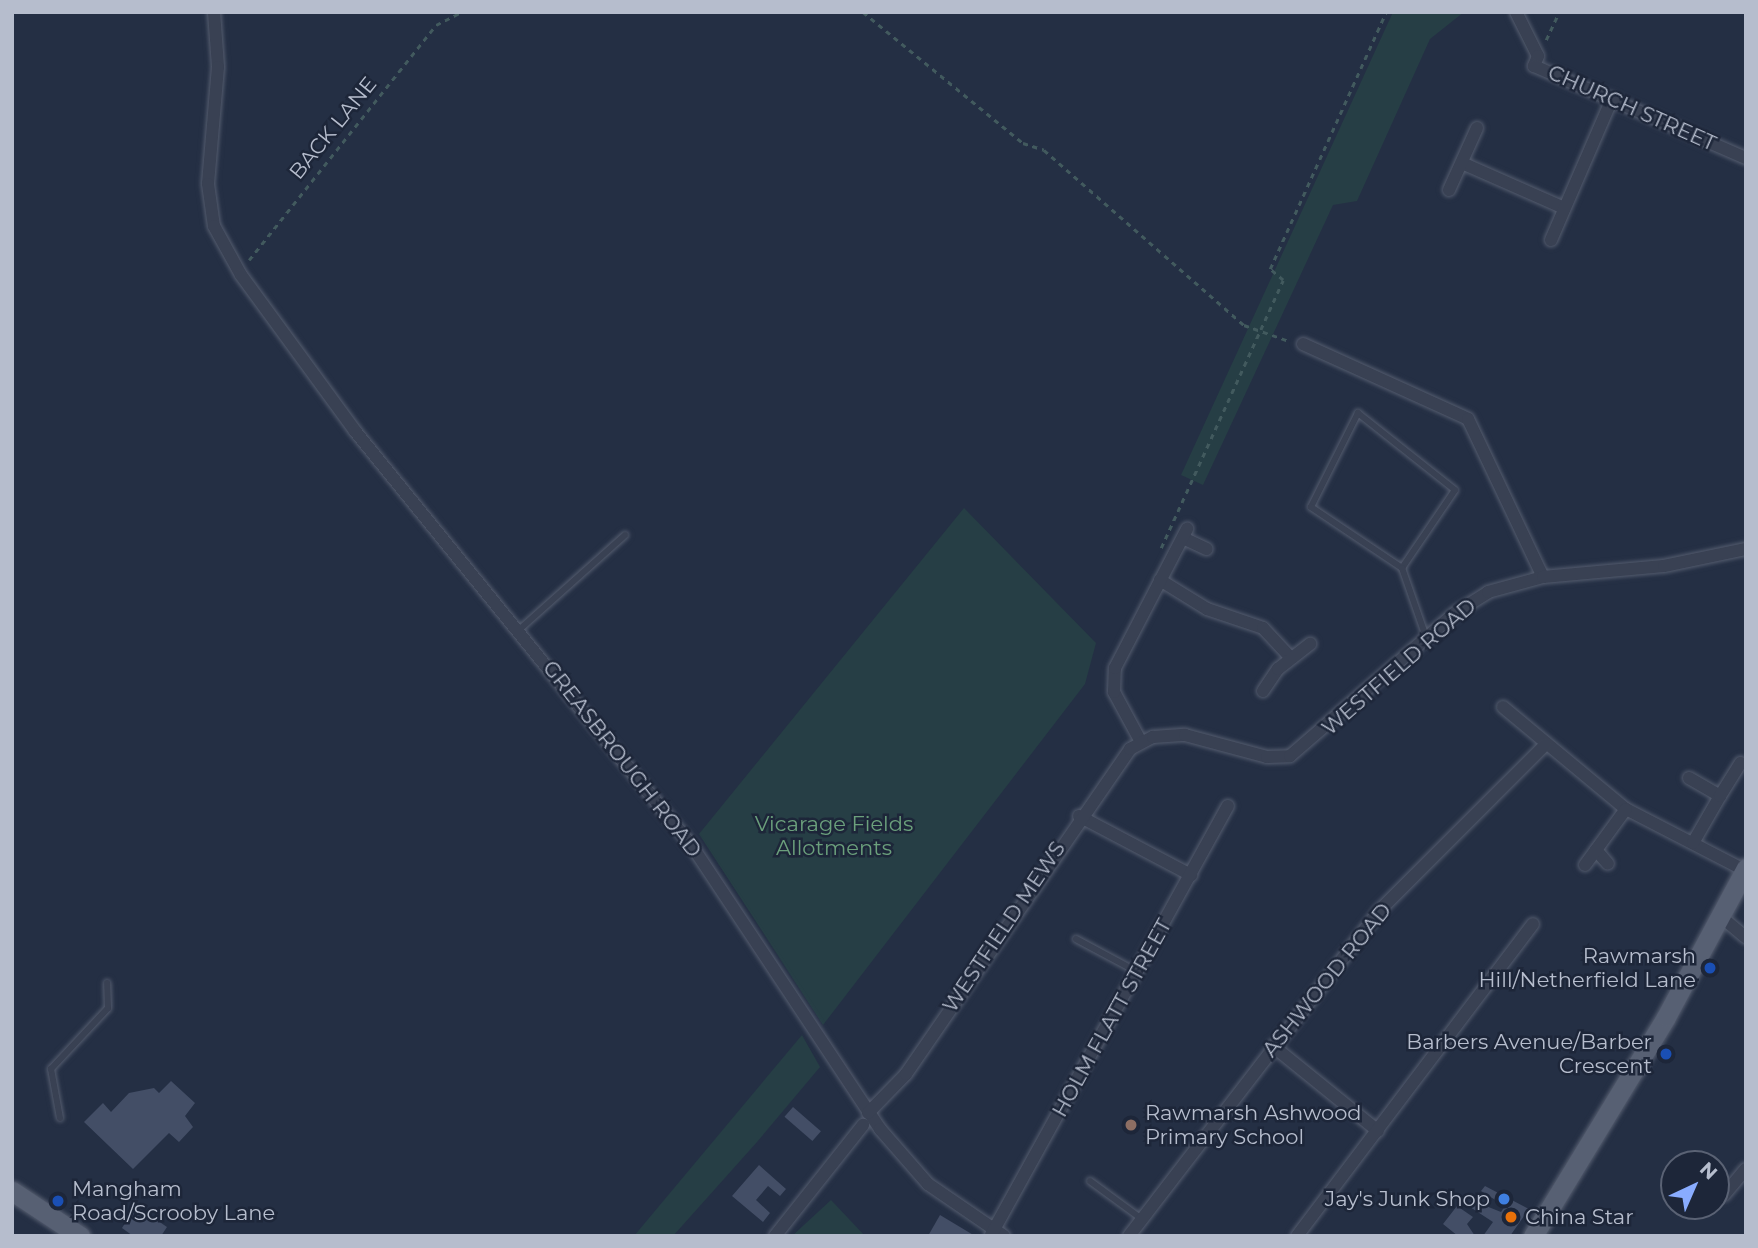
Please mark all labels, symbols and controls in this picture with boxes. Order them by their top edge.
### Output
street label: CHURCH STREET [1544,60,1720,156]
street label: BACK LANE [284,72,382,184]
street label: WESTFIELD ROAD [1317,593,1481,741]
street label: GREASBROUGH ROAD [537,656,707,862]
park label: Vicarage Fields Allotments [755,811,913,861]
street label: WESTFIELD MEWS [937,837,1071,1017]
street label: ASHWOOD ROAD [1257,898,1397,1062]
street label: HOLM FLATT STREET [1047,915,1177,1121]
place label: Rawmarsh Hill/Netherfield Lane [1479,943,1696,993]
marker: Rawmarsh Hill/Netherfield Lane [1702,960,1718,976]
place label: Barbers Avenue/Barber Crescent [1406,1029,1652,1079]
marker: Barbers Avenue/Barber Crescent [1658,1046,1674,1062]
place label: Rawmarsh Ashwood Primary School [1145,1100,1362,1150]
marker: Rawmarsh Ashwood Primary School [1123,1117,1139,1133]
north arrow [1660,1150,1730,1220]
text: N [1695,1157,1722,1185]
place label: Mangham Road/Scrooby Lane [72,1176,275,1226]
place label: Jay's Junk Shop [1325,1186,1490,1212]
marker: Jay's Junk Shop [1496,1191,1512,1207]
marker: Mangham Road/Scrooby Lane [50,1193,66,1209]
place label: China Star [1525,1204,1634,1230]
marker: China Star [1503,1209,1519,1225]

